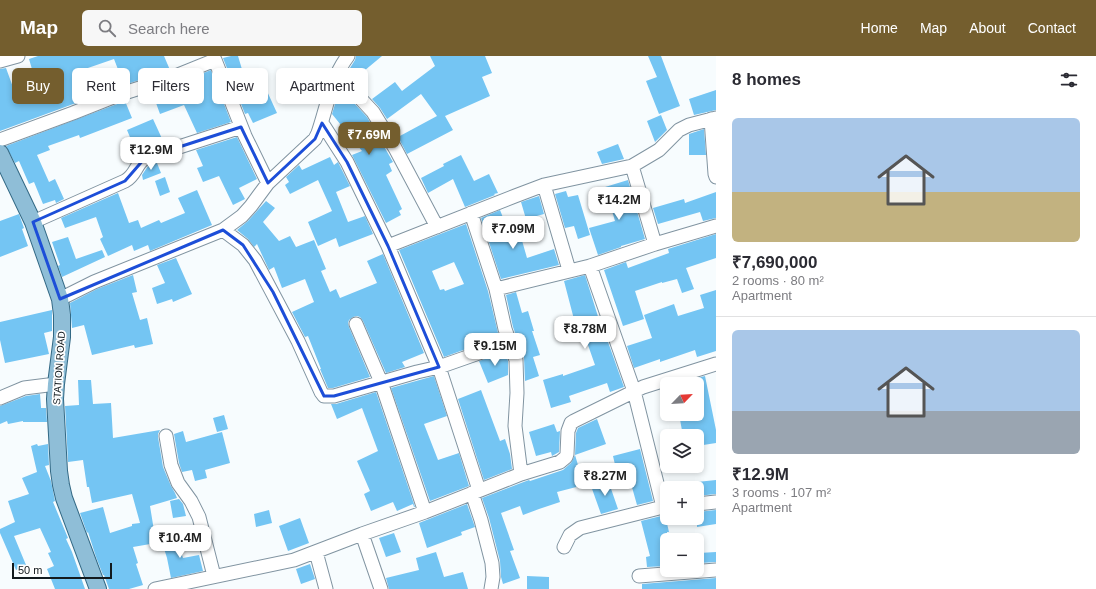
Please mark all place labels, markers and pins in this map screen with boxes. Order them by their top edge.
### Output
pin: ₹7.69M [336,122,402,156]
pin: ₹12.9M [118,137,184,171]
pin: ₹14.2M [586,187,652,221]
pin: ₹7.09M [480,216,546,250]
pin: ₹8.78M [552,316,618,350]
pin: ₹9.15M [462,333,528,367]
pin: ₹8.27M [572,463,638,497]
pin: ₹10.4M [147,525,213,559]

